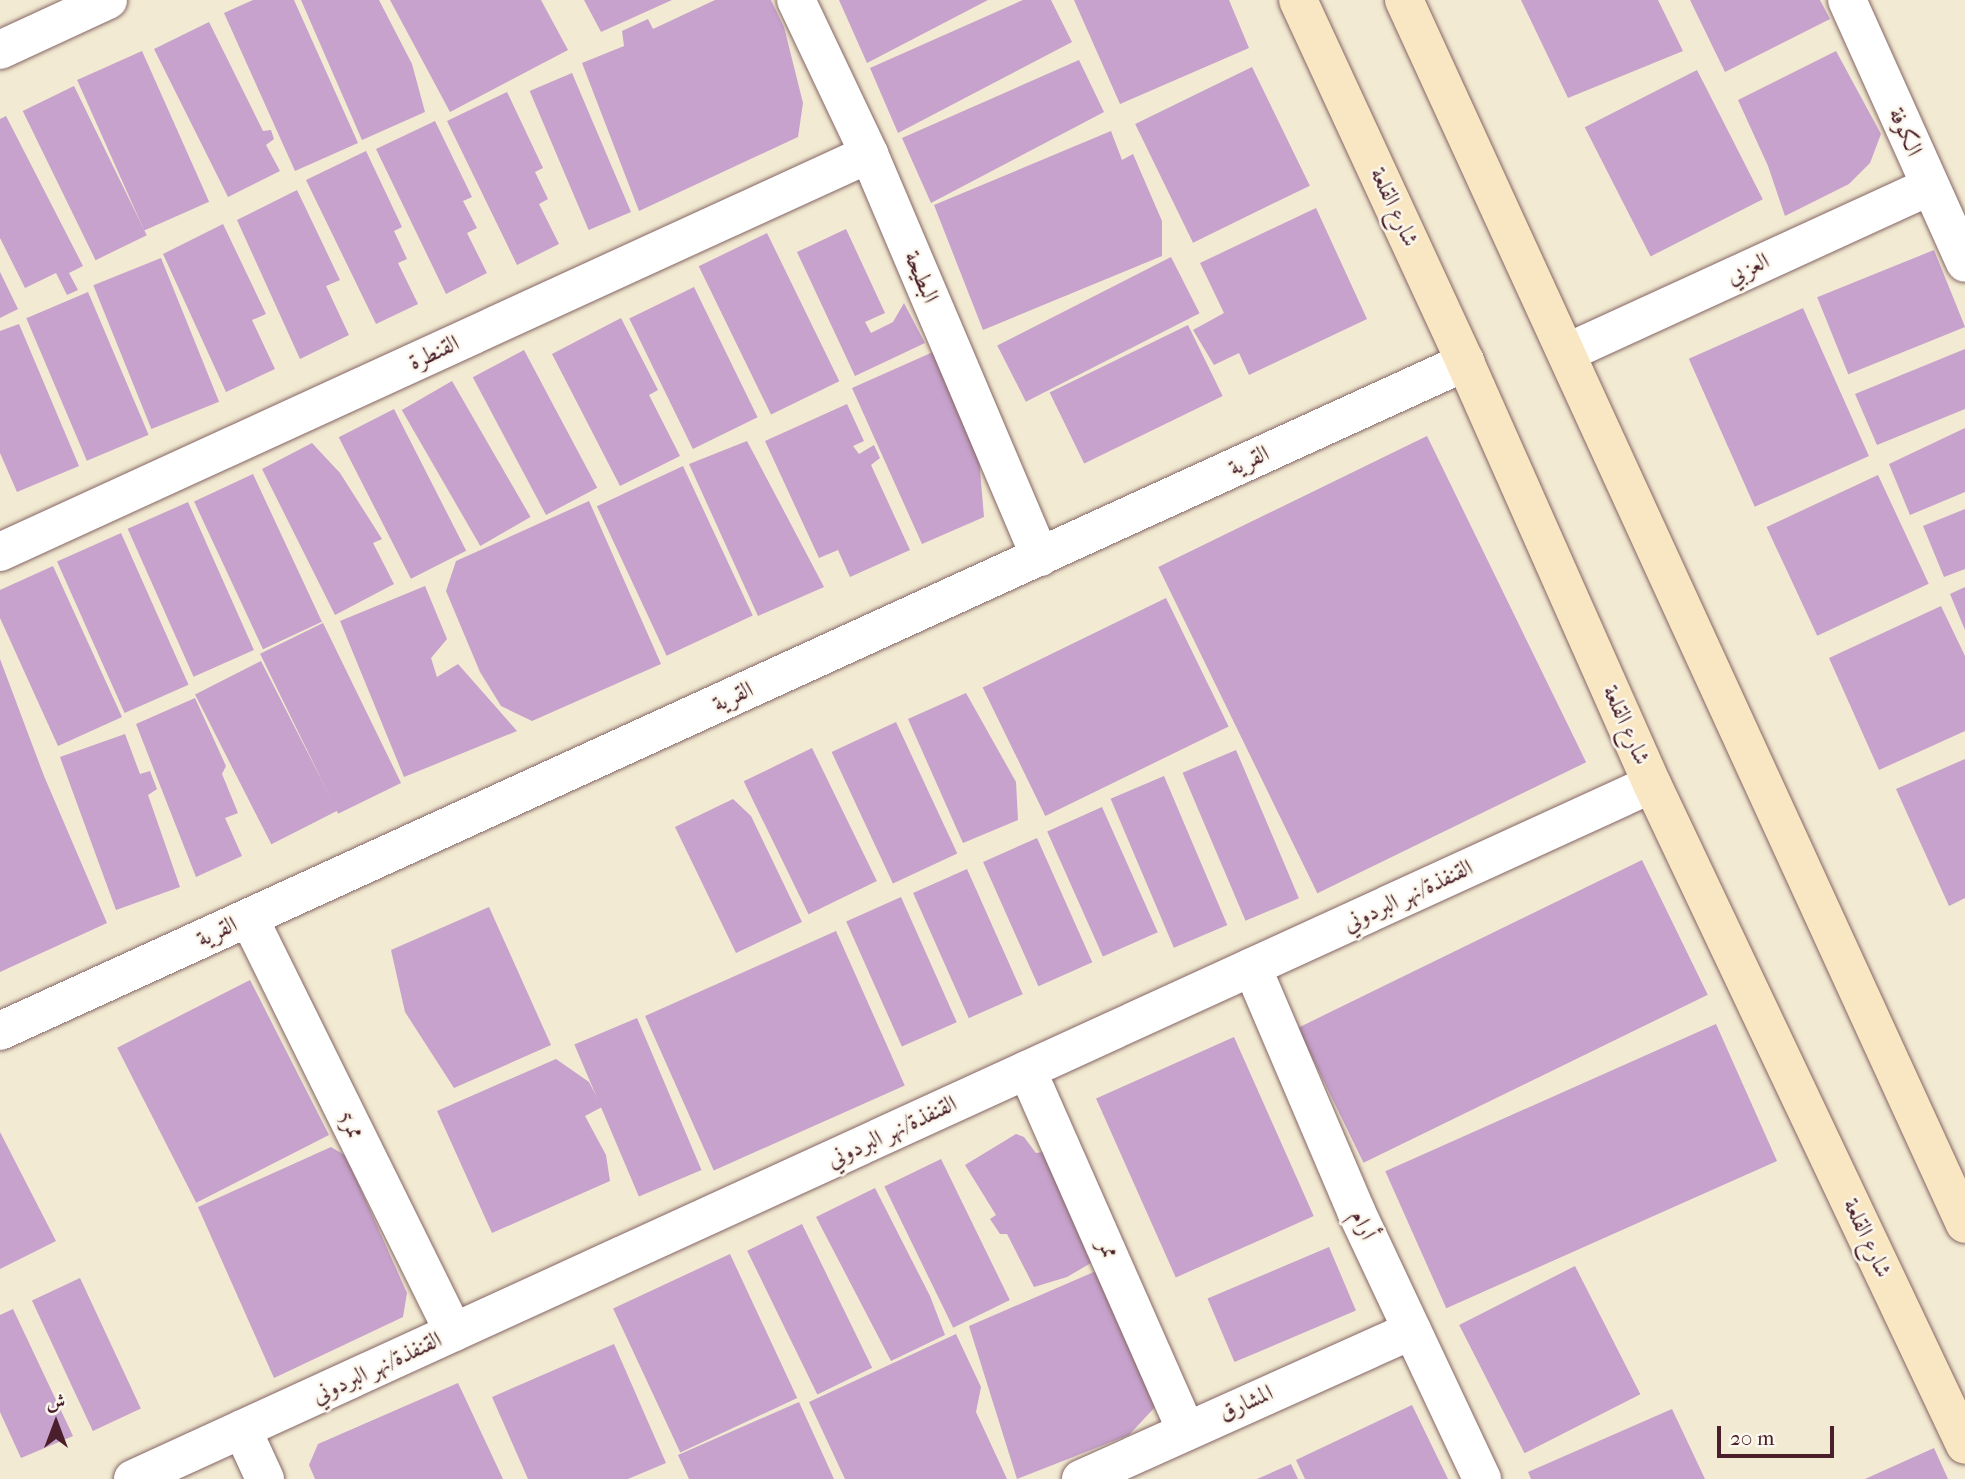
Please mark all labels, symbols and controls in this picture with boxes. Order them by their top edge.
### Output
street label: الكوفة [1882,103,1928,161]
street label: شارع القلعة [1364,163,1424,251]
street label: البطيحة [898,247,944,307]
street label: العزبي [1722,247,1774,291]
street label: القنطرة [404,329,464,377]
street label: القرية [1224,440,1274,482]
street label: القرية [708,676,758,718]
street label: شارع القلعة [1596,681,1656,769]
street label: القنفذة/نهر البردوني [1339,854,1477,938]
street label: القرية [192,911,242,953]
street label: القنفذة/نهر البردوني [823,1090,961,1174]
street label: ممر5 [332,1106,370,1144]
street label: شارع القلعة [1837,1194,1897,1282]
street label: أرام [1344,1206,1382,1244]
street label: ممر [1092,1235,1124,1263]
street label: القنفذة/نهر البردوني [308,1326,446,1410]
street label: المشارق [1215,1379,1277,1427]
north arrow [21,1388,91,1458]
text: ش [47,1391,65,1413]
scale bar [1720,1412,1837,1456]
text: 20 m [1730,1426,1774,1450]

